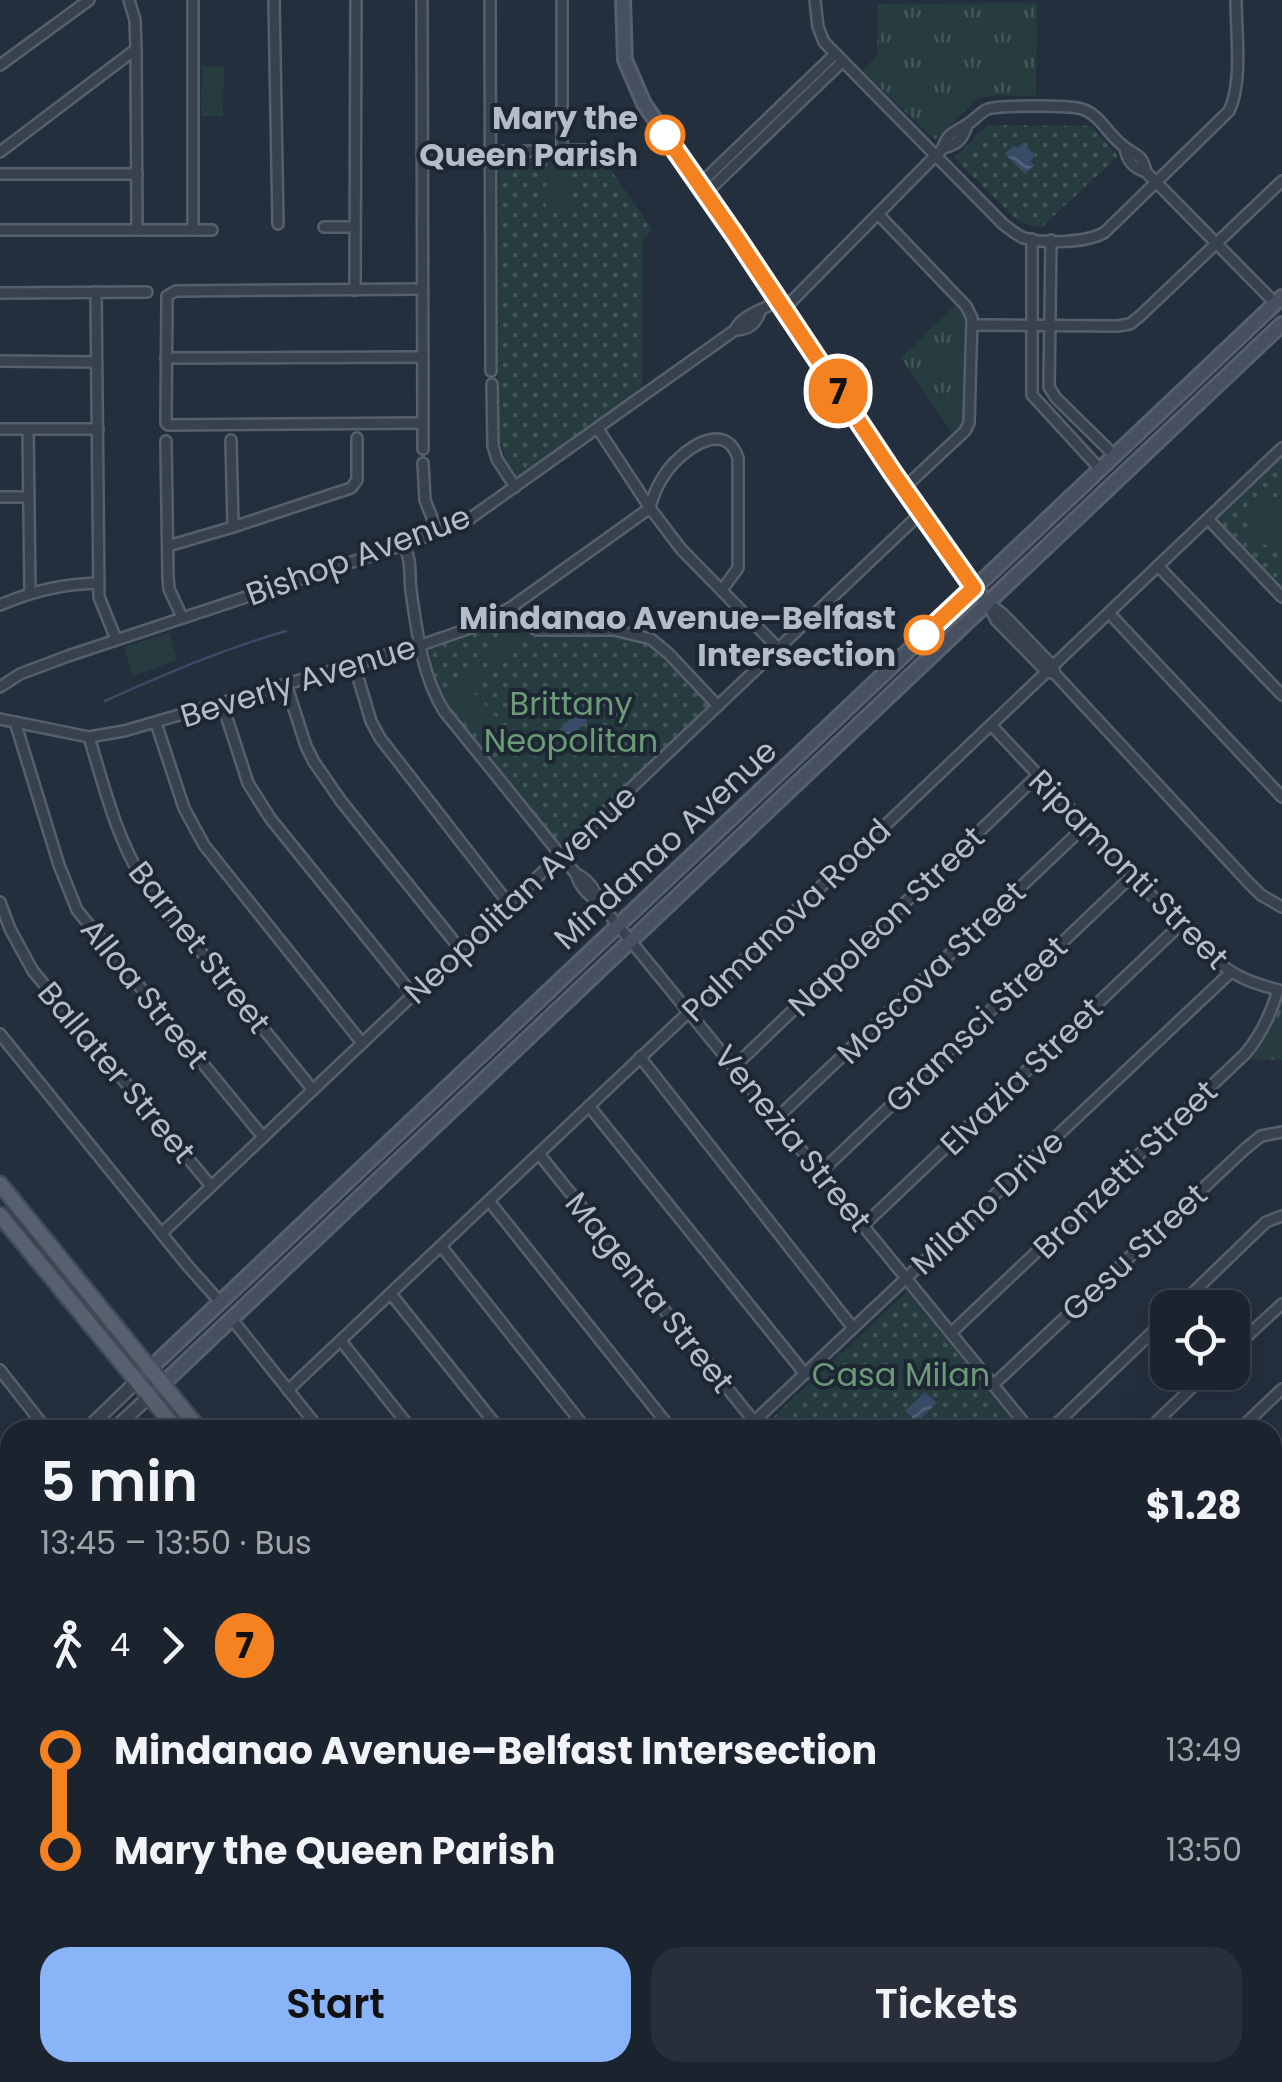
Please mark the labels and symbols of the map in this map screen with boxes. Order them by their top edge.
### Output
place label: Mary the Queen Parish [419,95,638,177]
marker: Mary the Queen Parish [646,116,684,154]
line badge: 7 [806,358,870,424]
street label: Bishop Avenue [240,494,476,616]
place label: Mindanao Avenue–Belfast Intersection [459,595,896,677]
marker: Mindanao Avenue–Belfast Intersection [905,616,943,654]
street label: Beverly Avenue [175,624,421,738]
park label: Brittany Neopolitan [484,681,658,763]
street label: Mindanao Avenue [543,728,787,960]
street label: Ripamonti Street [1019,759,1239,979]
street label: Neopolitan Avenue [394,774,646,1014]
street label: Palmanova Road [671,808,901,1032]
street label: Napoleon Street [778,815,994,1027]
street label: Barnet Street [118,851,282,1043]
street label: Moscova Street [827,870,1035,1074]
street label: Alloa Street [70,908,220,1078]
street label: Gramsci Street [875,925,1077,1123]
street label: Ballater Street [28,972,206,1172]
street label: Elvazia Street [930,987,1112,1165]
street label: Venezia Street [704,1035,882,1241]
street label: Bronzetti Street [1023,1069,1227,1269]
street label: Milano Drive [900,1119,1074,1285]
street label: Gesu Street [1051,1173,1217,1331]
street label: Magenta Street [555,1182,745,1402]
park label: Casa Milan [812,1352,990,1397]

